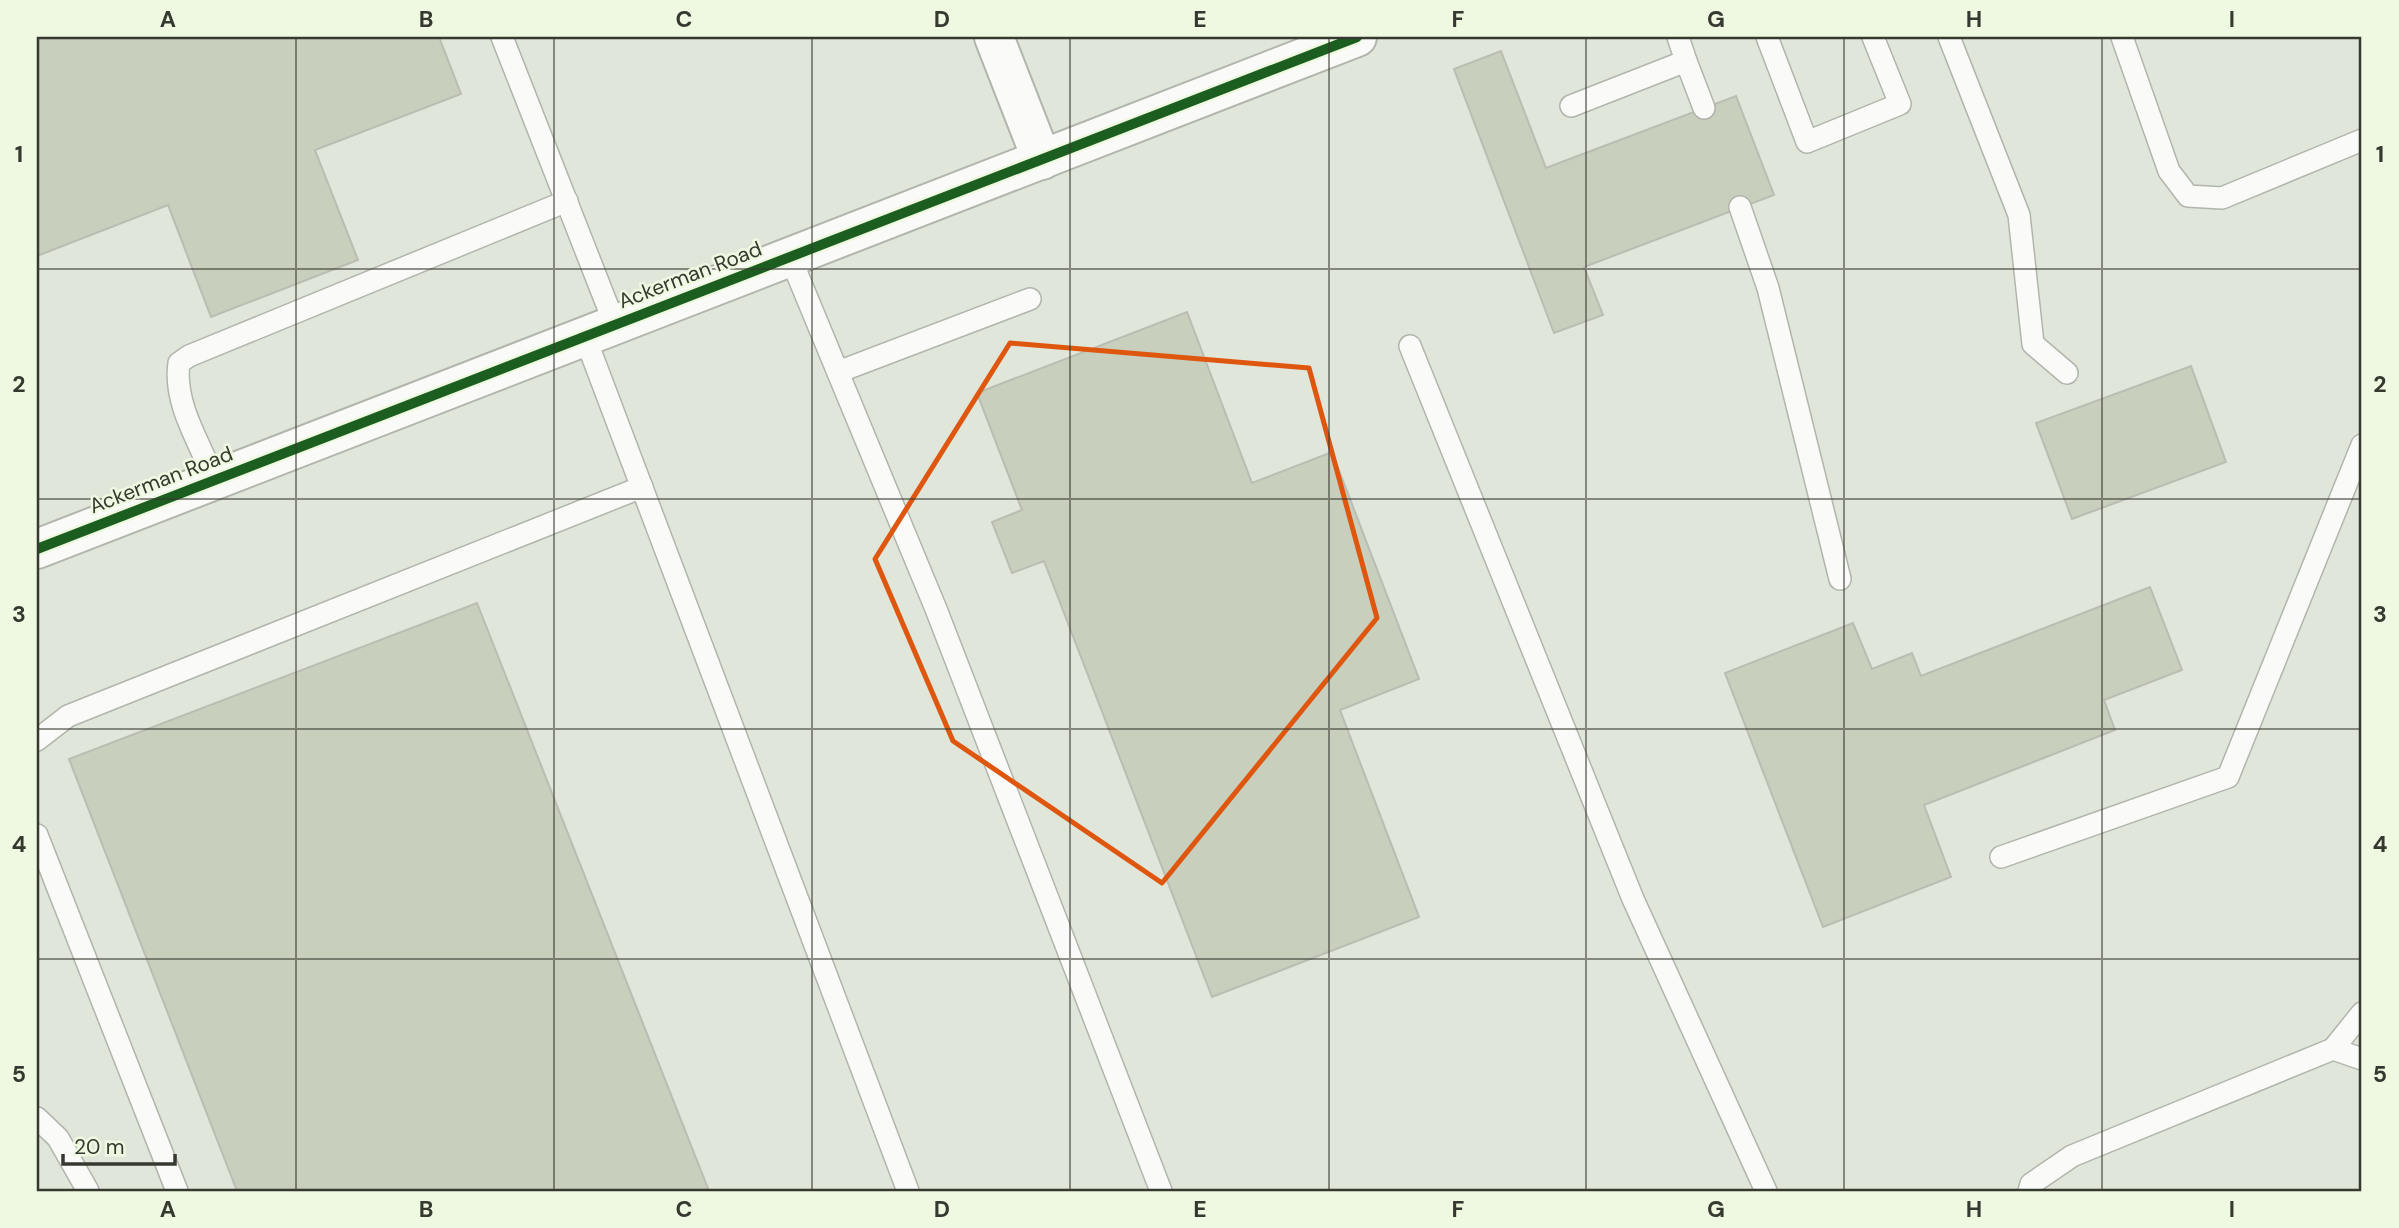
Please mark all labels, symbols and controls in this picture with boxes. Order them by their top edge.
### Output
text: A [160,4,176,34]
text: B [419,4,433,34]
text: C [676,4,692,34]
text: D [934,4,950,34]
text: E [1193,4,1207,34]
text: F [1452,4,1465,34]
text: G [1707,4,1725,34]
text: H [1966,4,1982,34]
text: I [2229,4,2235,34]
text: 1 [15,139,23,169]
text: 1 [2376,139,2384,169]
street label: Ackerman Road [614,235,766,315]
text: 2 [12,369,26,399]
text: 2 [2373,369,2387,399]
street label: Ackerman Road [85,440,237,520]
text: 3 [12,599,26,629]
text: 3 [2373,599,2387,629]
text: 4 [12,829,27,859]
text: 4 [2373,829,2388,859]
text: 5 [12,1059,26,1089]
text: 5 [2373,1059,2387,1089]
scale bar [63,1123,175,1167]
text: 20 m [74,1133,125,1161]
text: A [160,1194,176,1224]
text: B [419,1194,433,1224]
text: C [676,1194,692,1224]
text: D [934,1194,950,1224]
text: E [1193,1194,1207,1224]
text: F [1452,1194,1465,1224]
text: G [1707,1194,1725,1224]
text: H [1966,1194,1982,1224]
text: I [2229,1194,2235,1224]

